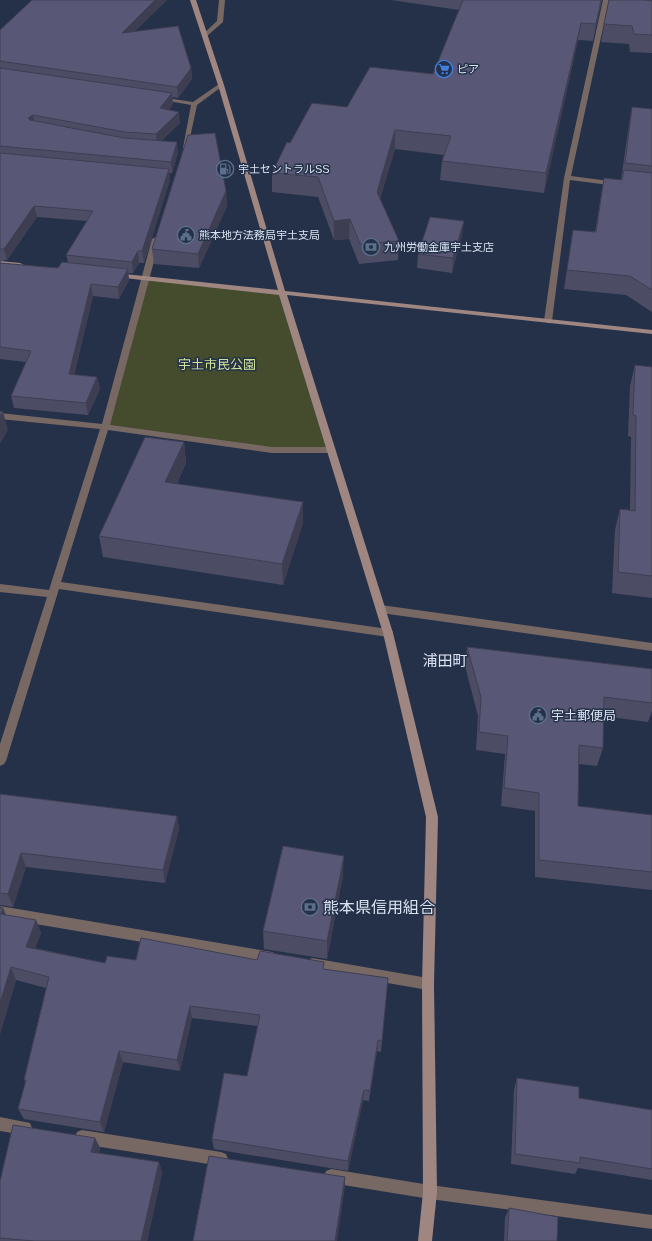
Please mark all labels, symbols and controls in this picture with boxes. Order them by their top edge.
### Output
supermarket icon: ピア [434,59,454,79]
place label: ピア [457,63,479,75]
fuel station icon: 宇土セントラルSS [215,159,235,179]
place label: 宇土セントラルSS [238,163,330,175]
public building icon: 熊本地方法務局宇土支局 [176,225,196,245]
place label: 熊本地方法務局宇土支局 [199,229,320,241]
bank icon: 九州労働金庫宇土支店 [361,237,381,257]
place label: 九州労働金庫宇土支店 [384,241,494,253]
park label: 宇土市民公園 [178,357,256,372]
district label: 浦田町 [422,652,468,669]
public building icon: 宇土郵便局 [528,705,548,725]
place label: 宇土郵便局 [551,708,616,723]
bank icon: 熊本県信用組合 [300,897,320,917]
place label: 熊本県信用組合 [323,899,435,916]

